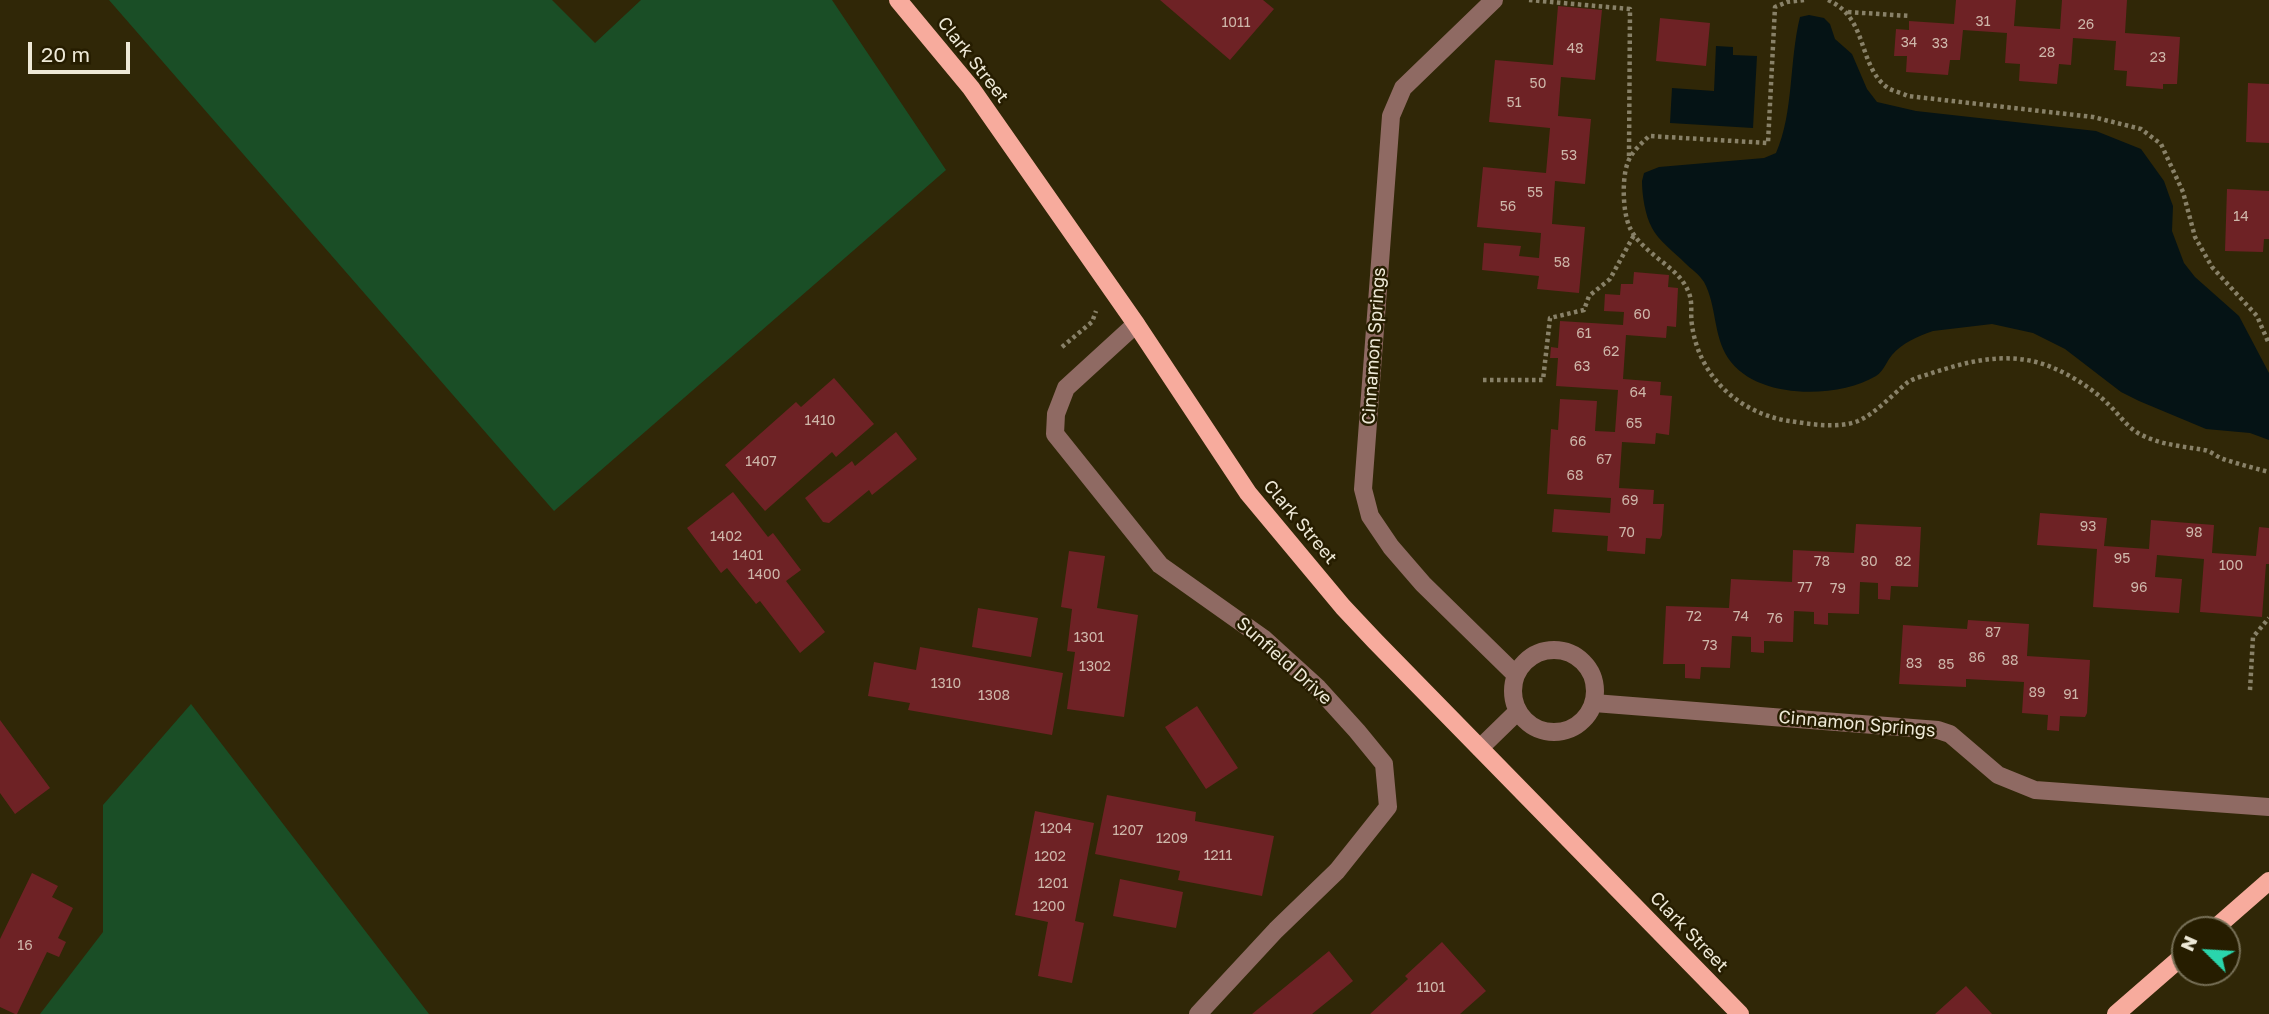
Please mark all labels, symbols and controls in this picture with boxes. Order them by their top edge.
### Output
street label: Clark Street [933,13,1013,107]
house number: 31 [1976,14,1990,30]
house number: 1011 [1221,15,1251,31]
house number: 26 [2078,17,2094,33]
scale bar [32,28,133,72]
house number: 34 [1901,35,1917,51]
house number: 33 [1932,36,1948,52]
text: 20 m [41,41,90,67]
house number: 48 [1566,41,1584,57]
house number: 28 [2039,45,2055,61]
house number: 23 [2150,50,2166,66]
house number: 50 [1530,76,1546,92]
house number: 51 [1507,95,1521,111]
house number: 53 [1561,148,1577,164]
house number: 55 [1527,185,1543,201]
house number: 56 [1500,199,1516,215]
house number: 14 [2233,209,2249,225]
house number: 58 [1554,255,1570,271]
street label: Cinnamon Springs [1358,267,1390,425]
house number: 60 [1633,307,1651,323]
house number: 61 [1576,326,1592,342]
house number: 62 [1603,344,1619,360]
house number: 63 [1574,359,1590,375]
house number: 64 [1629,385,1647,401]
house number: 1410 [805,413,835,429]
house number: 65 [1626,416,1642,432]
house number: 66 [1570,434,1586,450]
house number: 67 [1596,452,1612,468]
house number: 1407 [745,454,777,470]
house number: 68 [1566,468,1584,484]
street label: Clark Street [1259,476,1341,568]
house number: 69 [1622,493,1638,509]
house number: 93 [2080,519,2096,535]
house number: 70 [1619,525,1635,541]
house number: 98 [2185,525,2203,541]
house number: 1402 [710,529,742,545]
house number: 1401 [733,548,763,564]
house number: 95 [2114,551,2130,567]
house number: 78 [1814,554,1830,570]
house number: 80 [1860,554,1878,570]
house number: 82 [1895,554,1911,570]
house number: 100 [2219,558,2243,574]
house number: 1400 [748,567,780,583]
house number: 77 [1798,580,1812,596]
house number: 96 [2131,580,2147,596]
house number: 79 [1830,581,1846,597]
house number: 72 [1686,609,1702,625]
house number: 74 [1733,609,1749,625]
house number: 76 [1767,611,1783,627]
street label: Sunfield Drive [1232,612,1336,710]
house number: 87 [1985,625,2001,641]
house number: 1301 [1074,630,1104,646]
house number: 73 [1702,638,1718,654]
house number: 86 [1968,650,1986,666]
house number: 88 [2001,653,2019,669]
house number: 83 [1906,656,1922,672]
house number: 85 [1938,657,1954,673]
house number: 1302 [1079,659,1111,675]
house number: 1310 [931,676,961,692]
house number: 89 [2028,685,2046,701]
house number: 91 [2063,687,2079,703]
house number: 1308 [978,688,1010,704]
street label: Cinnamon Springs [1777,706,1937,742]
house number: 1204 [1040,821,1072,837]
house number: 1207 [1112,823,1144,839]
house number: 1209 [1156,831,1188,847]
house number: 1211 [1204,848,1232,864]
house number: 1202 [1034,849,1066,865]
house number: 1201 [1038,876,1068,892]
street label: Clark Street [1645,887,1733,977]
house number: 1200 [1033,899,1065,915]
north arrow [2171,916,2241,986]
text: N [2175,932,2202,954]
house number: 16 [17,938,33,954]
house number: 1101 [1416,980,1446,996]

